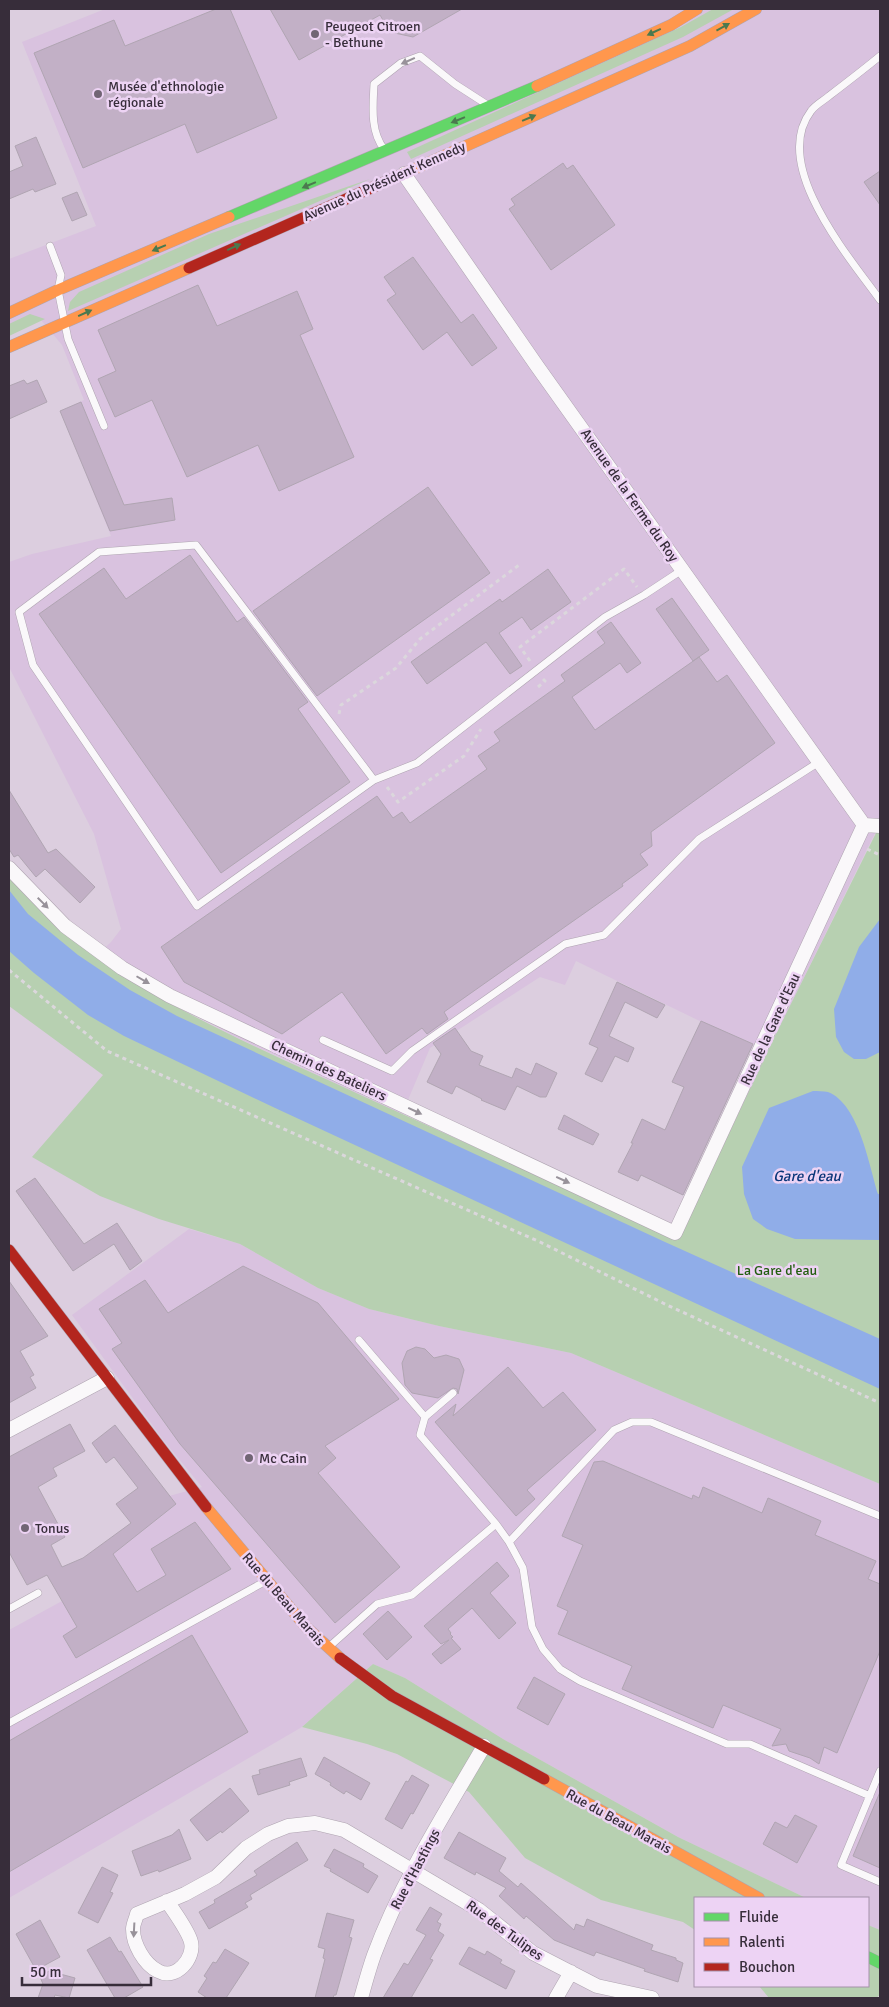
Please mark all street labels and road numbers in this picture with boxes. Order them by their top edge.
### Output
street label: Avenue du Président Kennedy [300,138,468,225]
street label: Avenue de la Ferme du Roy [577,425,682,566]
street label: Rue de la Gare d'Eau [737,971,804,1088]
street label: Chemin des Bateliers [268,1036,389,1105]
street label: Rue du Beau Marais [239,1549,329,1649]
street label: Rue du Beau Marais [563,1785,674,1857]
street label: Rue d'Hastings [387,1826,444,1912]
street label: Rue des Tulipes [463,1897,547,1964]

